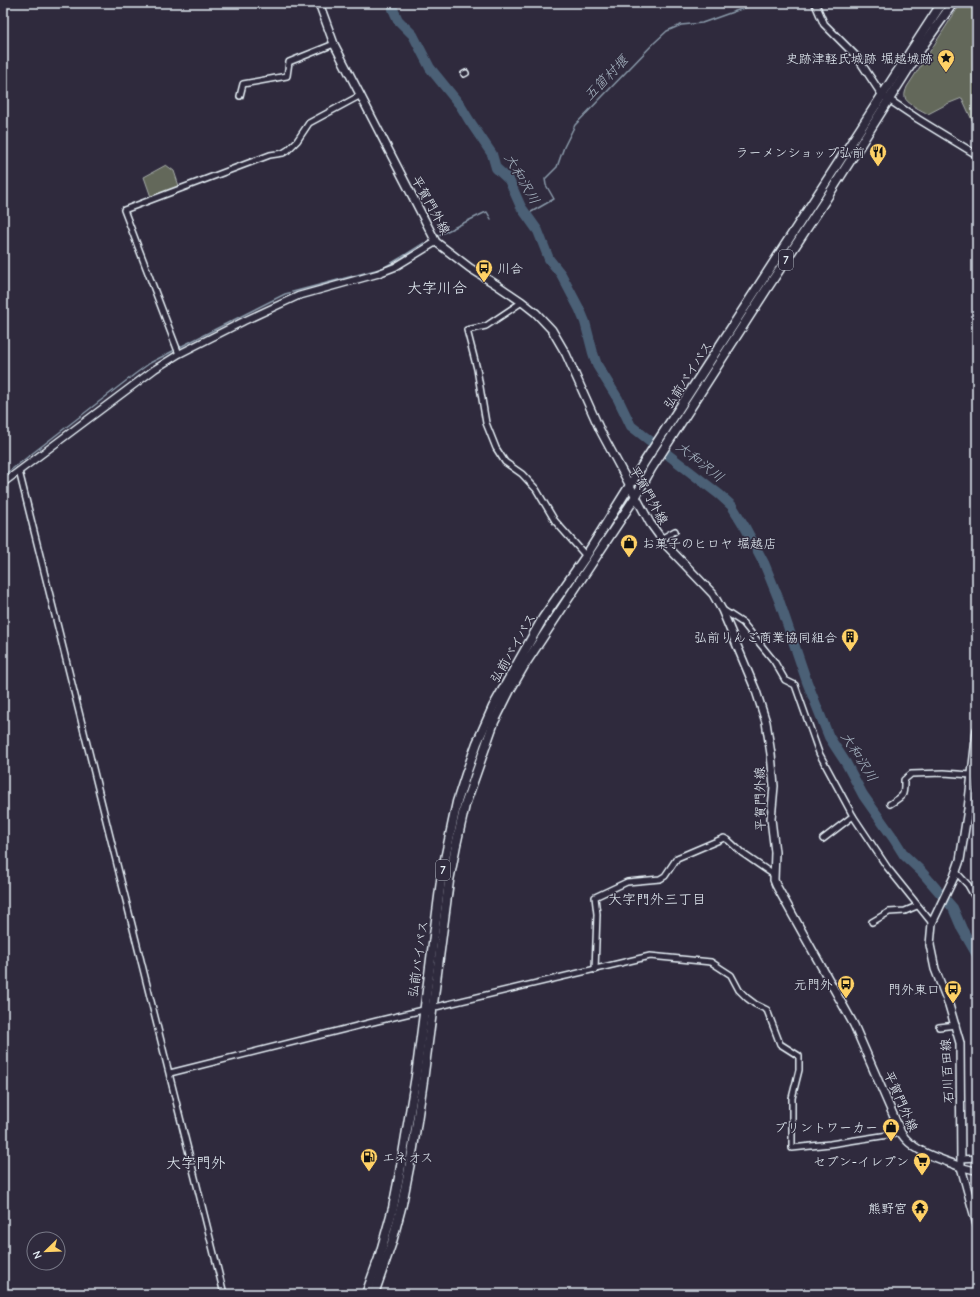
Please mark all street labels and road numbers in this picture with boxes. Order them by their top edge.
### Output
street label: 平賀門外線 [409,173,454,238]
road number: 7 [779,250,793,270]
street label: 弘前バイパス [661,338,715,412]
street label: 平賀門外線 [627,463,672,528]
street label: 弘前バイパス [487,611,539,685]
street label: 平賀門外線 [752,765,768,832]
road number: 7 [436,860,450,880]
street label: 弘前バイパス [405,919,431,999]
street label: 石川百田線 [938,1037,956,1104]
street label: 平賀門外線 [881,1068,921,1135]

